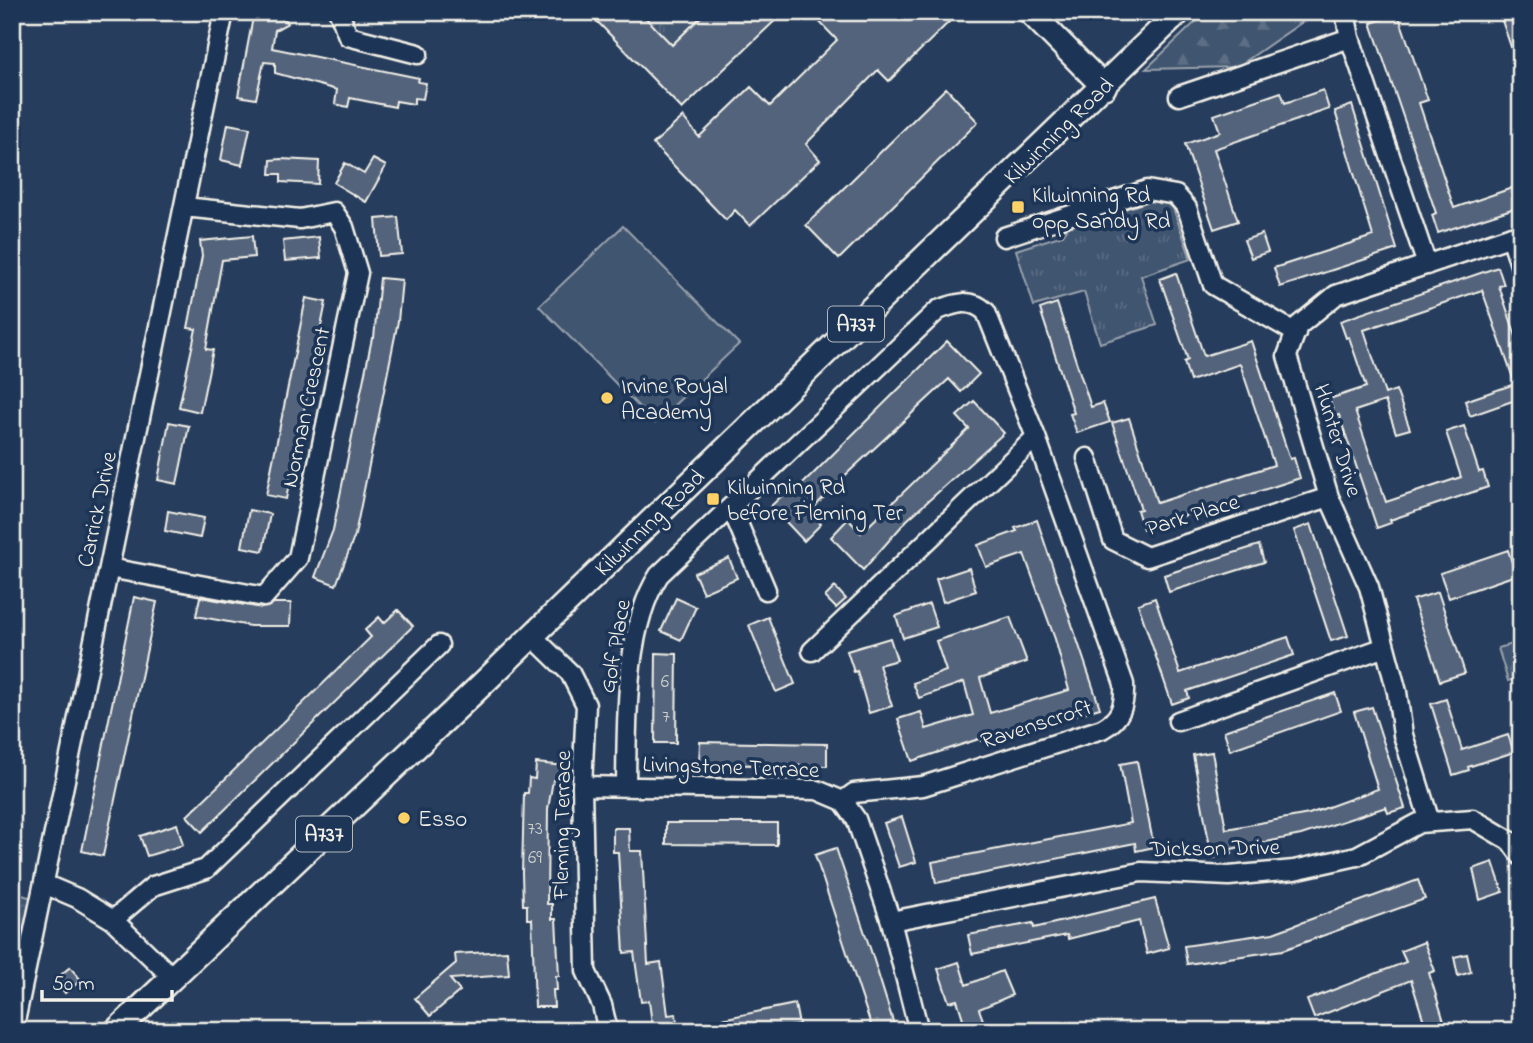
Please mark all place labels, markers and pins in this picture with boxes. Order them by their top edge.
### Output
place label: Kilwinning Rd opp Sandy Rd [1032,180,1170,241]
marker: Kilwinning Rd opp Sandy Rd [1010,199,1026,215]
place label: Irvine Royal Academy [621,371,728,432]
marker: Irvine Royal Academy [599,390,615,406]
place label: Kilwinning Rd before Fleming Ter [727,472,904,532]
marker: Kilwinning Rd before Fleming Ter [705,491,721,507]
place label: Esso [418,804,467,837]
marker: Esso [396,810,412,826]

